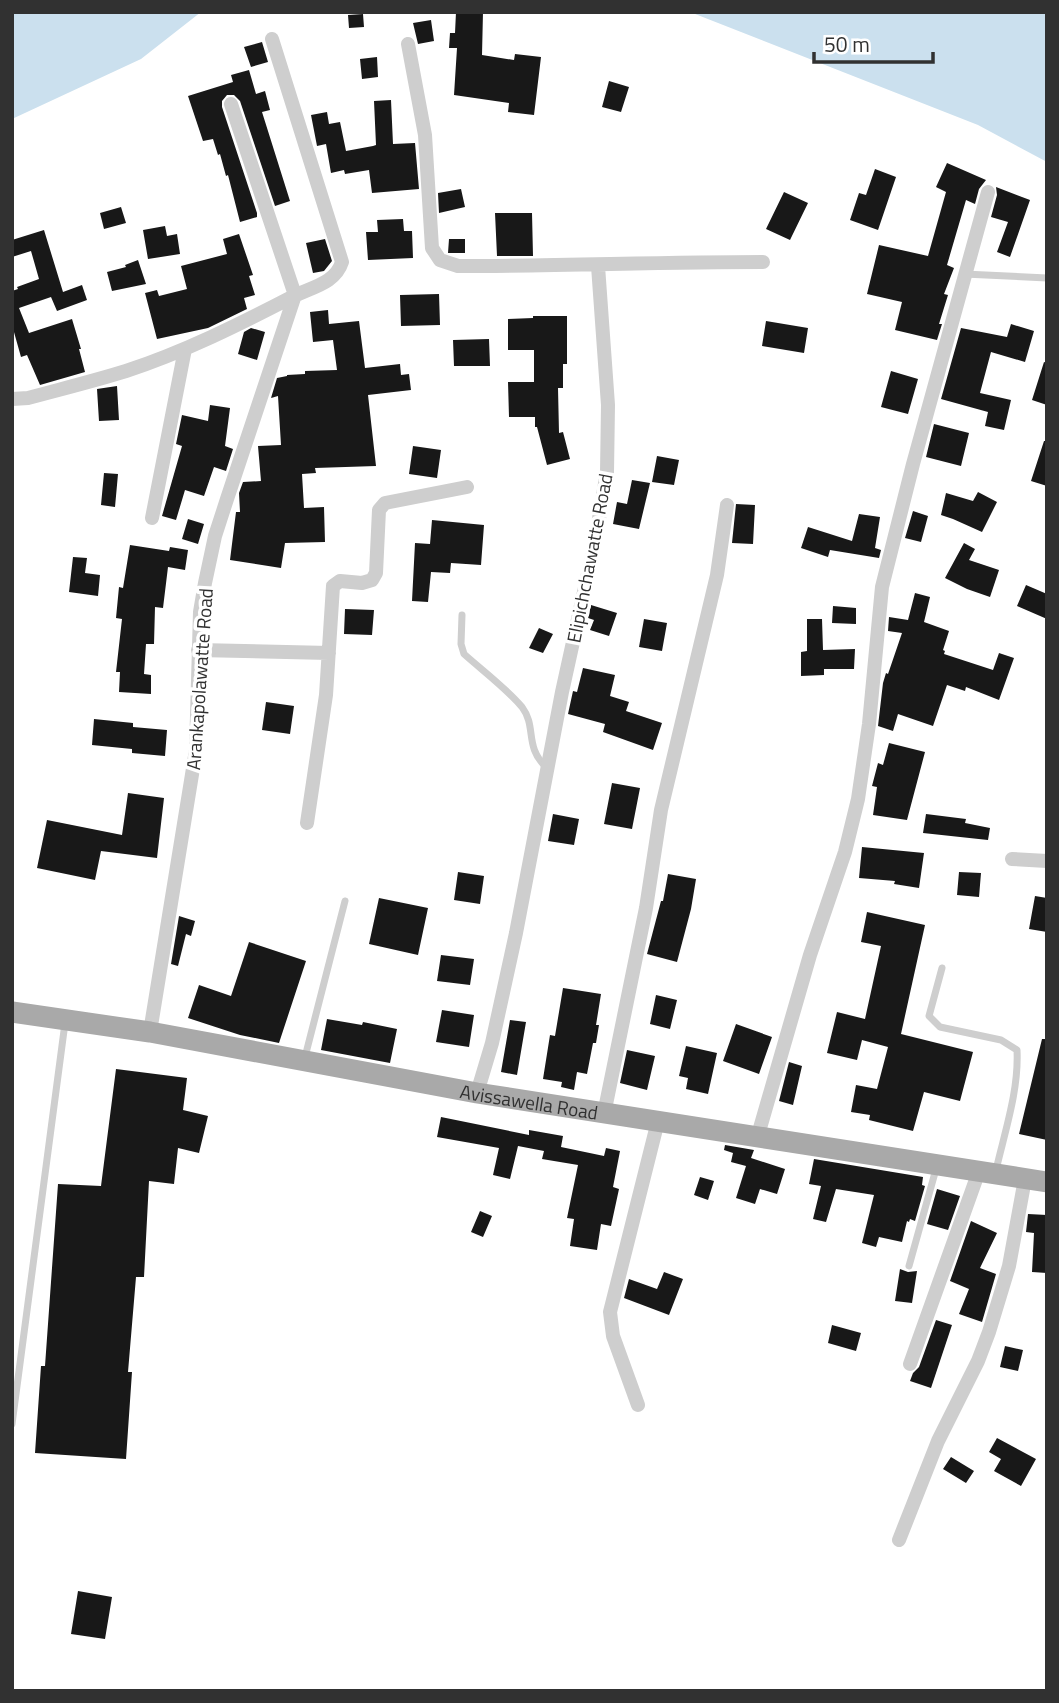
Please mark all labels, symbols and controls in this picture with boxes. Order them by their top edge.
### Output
scale bar [814,21,933,65]
text: 50 m [824,28,870,60]
street label: Elipichchawatte Road [558,471,620,645]
street label: Arankapolawatte Road [178,587,220,771]
street label: Avissawella Road [458,1076,600,1126]

